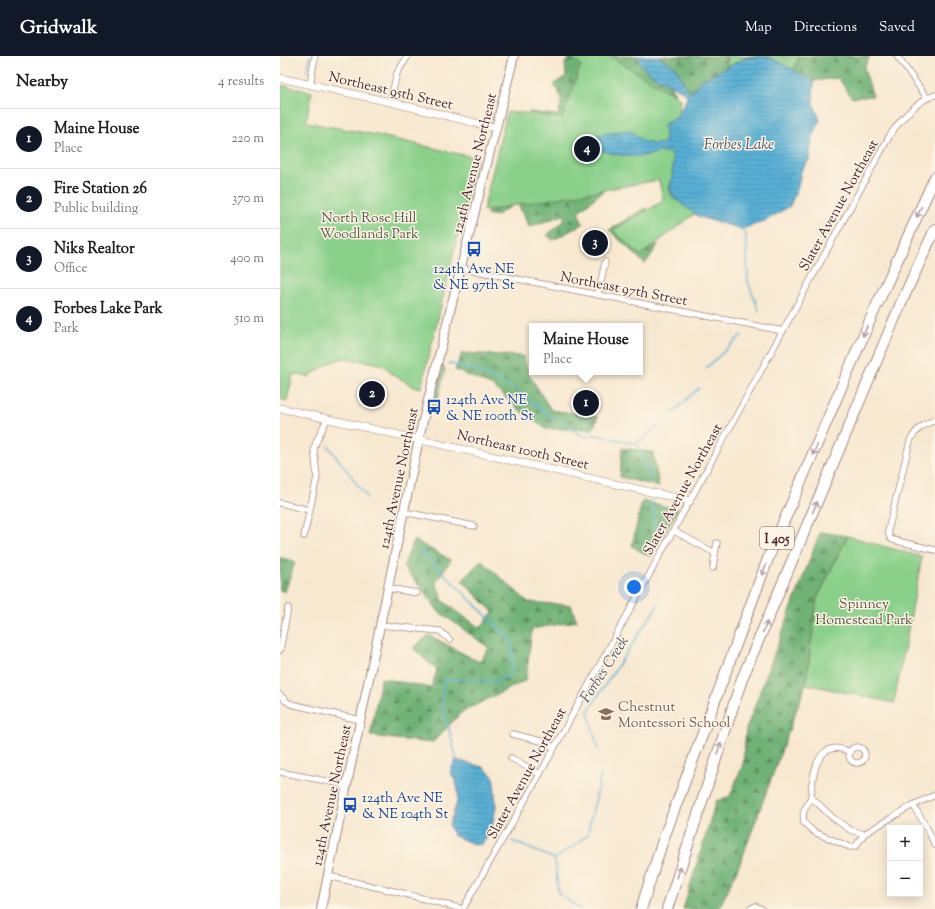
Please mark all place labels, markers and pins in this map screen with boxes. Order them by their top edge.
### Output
pin: 4 [574,134,600,164]
pin: 3 [582,228,608,258]
bus stop icon: 124th Ave NE & NE 97th St [465,240,483,258]
place label: 124th Ave NE & NE 97th St [433,260,515,296]
pin: 2 [359,379,385,409]
pin: 1 [573,388,599,418]
place label: 124th Ave NE & NE 100th St [446,391,534,427]
bus stop icon: 124th Ave NE & NE 100th St [425,398,443,416]
place label: Chestnut Montessori School [618,698,731,734]
school or university icon: Chestnut Montessori School [597,705,615,723]
place label: 124th Ave NE & NE 104th St [362,789,448,825]
bus stop icon: 124th Ave NE & NE 104th St [341,796,359,814]

